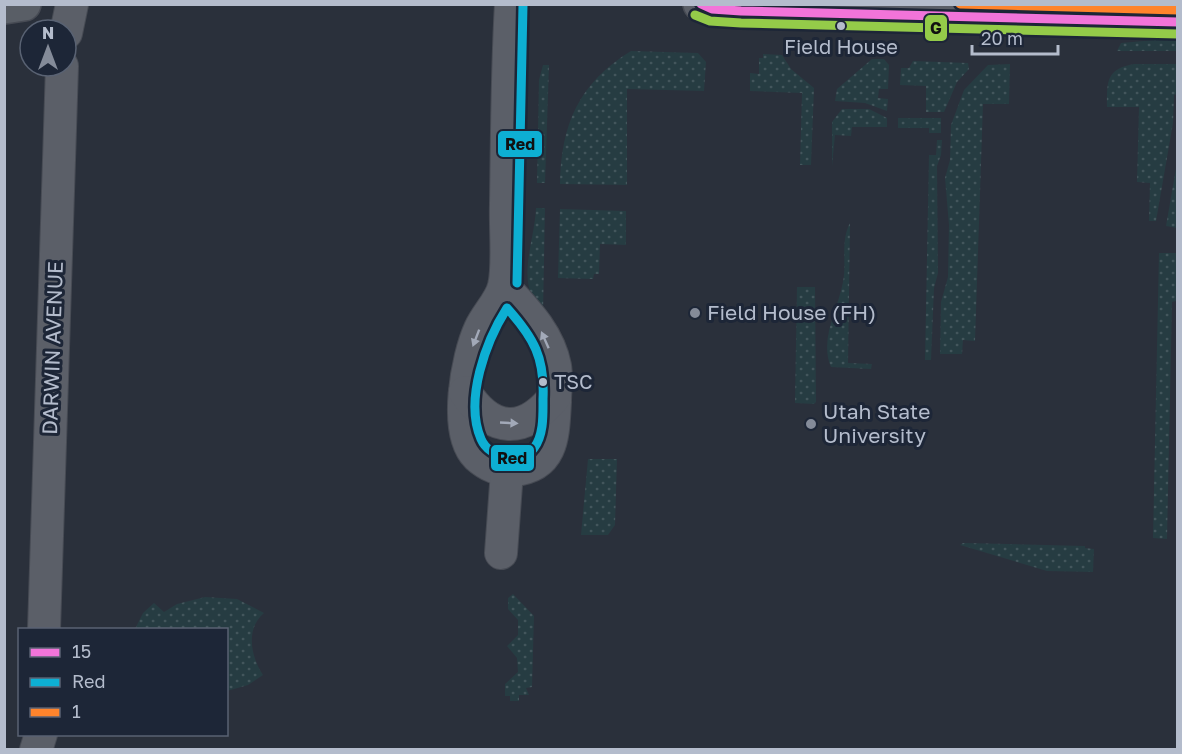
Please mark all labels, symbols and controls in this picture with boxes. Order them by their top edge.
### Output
line badge: G [924,14,948,42]
north arrow [18,18,78,78]
text: G [930,18,942,38]
scale bar [972,18,1058,56]
marker: Field House [835,20,847,32]
text: N [42,23,54,43]
text: 20 m [981,27,1023,49]
place label: Field House [784,34,898,58]
line badge: Red [497,130,543,158]
text: Red [505,134,535,154]
street label: DARWIN AVENUE [36,261,68,435]
place label: Field House (FH) [707,299,876,325]
marker: Field House (FH) [688,306,702,320]
one-way arrow [471,329,480,347]
one-way arrow [539,331,549,349]
place label: TSC [554,369,593,393]
marker: TSC [537,376,549,388]
place label: Utah State University [823,398,930,448]
marker: Utah State University [804,417,818,431]
one-way arrow [499,418,518,428]
line badge: Red [490,444,535,472]
text: Red [497,448,527,468]
legend [18,628,228,736]
text: 15 [72,640,91,662]
text: Red [72,670,106,692]
text: 1 [72,700,81,722]

